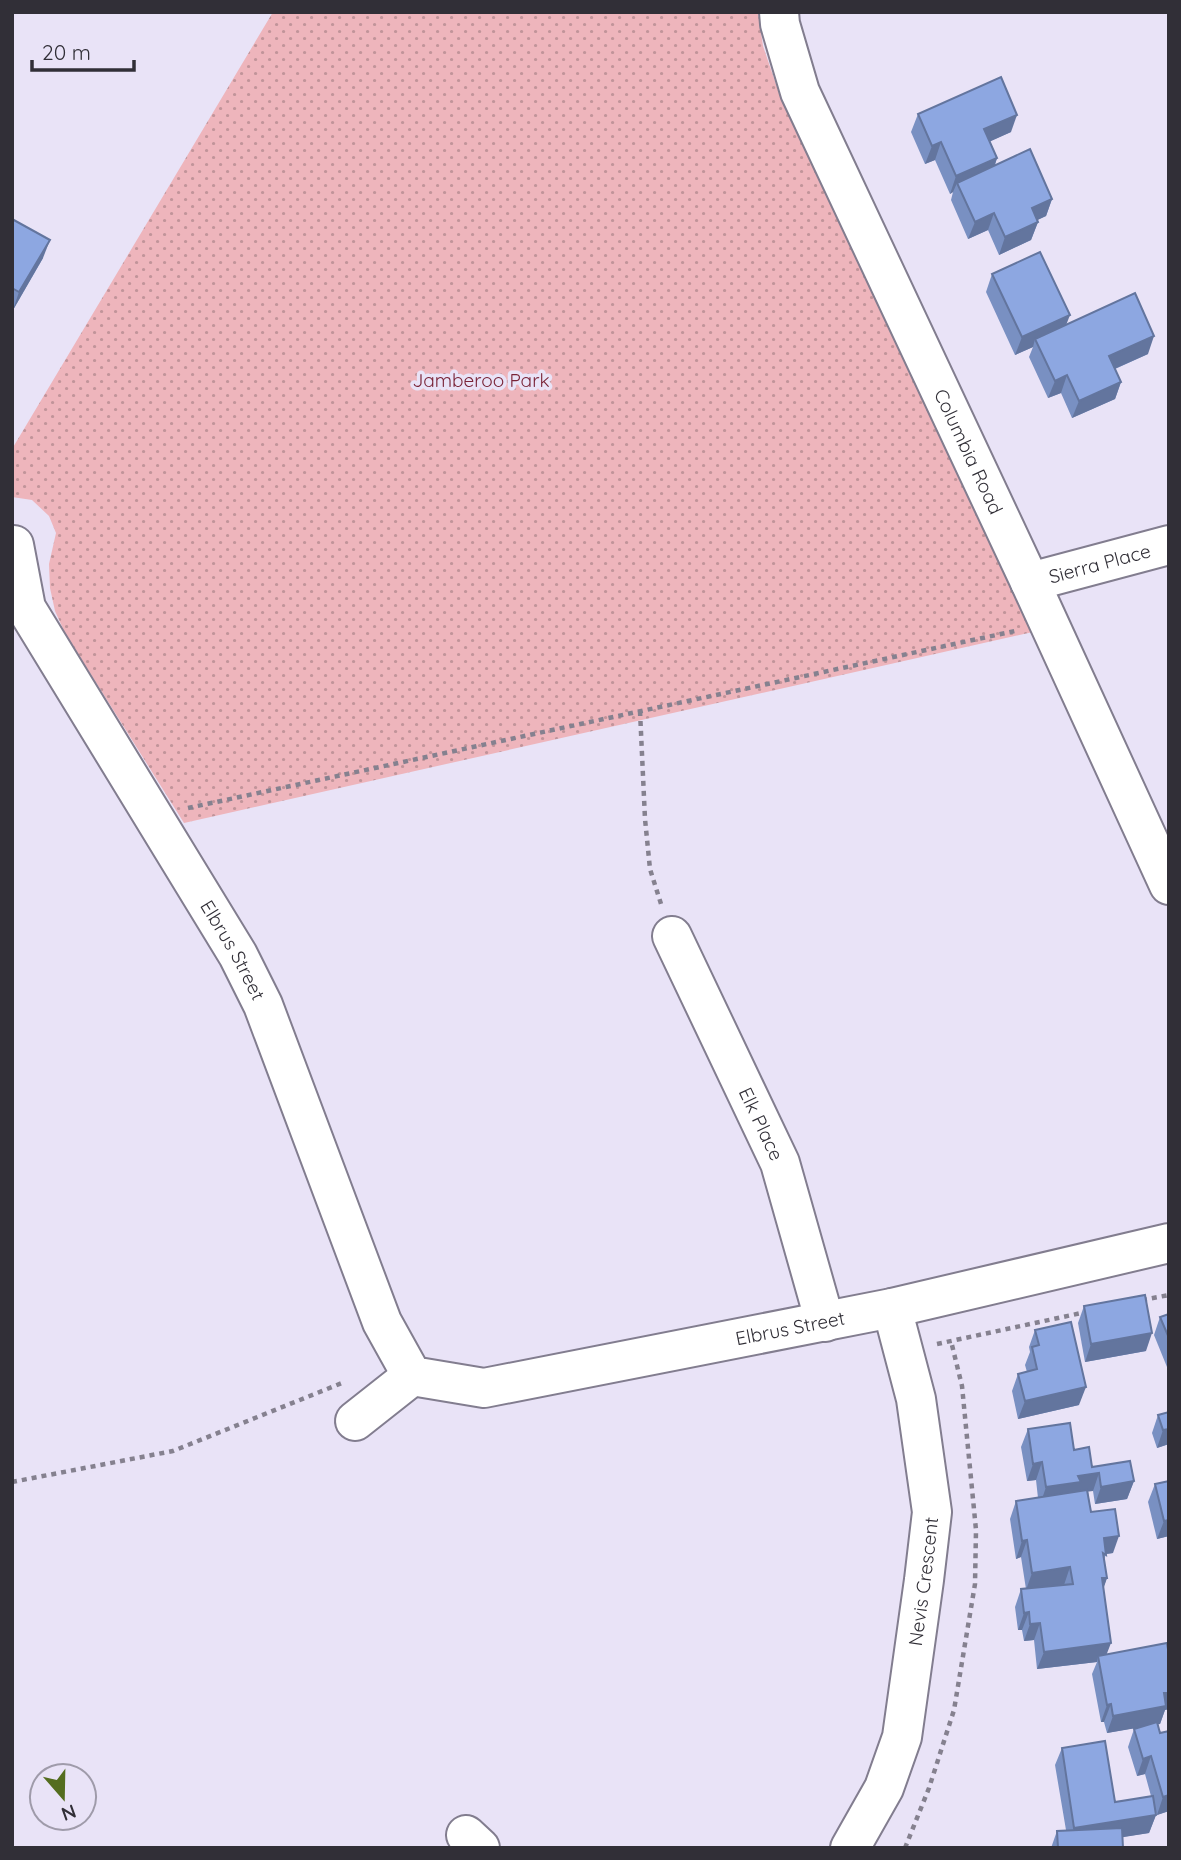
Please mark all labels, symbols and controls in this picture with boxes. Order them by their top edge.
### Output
scale bar [32,28,133,72]
text: 20 m [42,39,91,65]
park label: Jamberoo Park [412,368,550,392]
street label: Columbia Road [929,385,1008,518]
street label: Sierra Place [1046,538,1153,589]
street label: Elbrus Street [195,896,271,1004]
street label: Elk Place [734,1083,789,1164]
street label: Elbrus Street [733,1306,847,1350]
street label: Nevis Crescent [903,1516,943,1647]
north arrow [28,1762,98,1832]
text: N [58,1799,79,1827]

